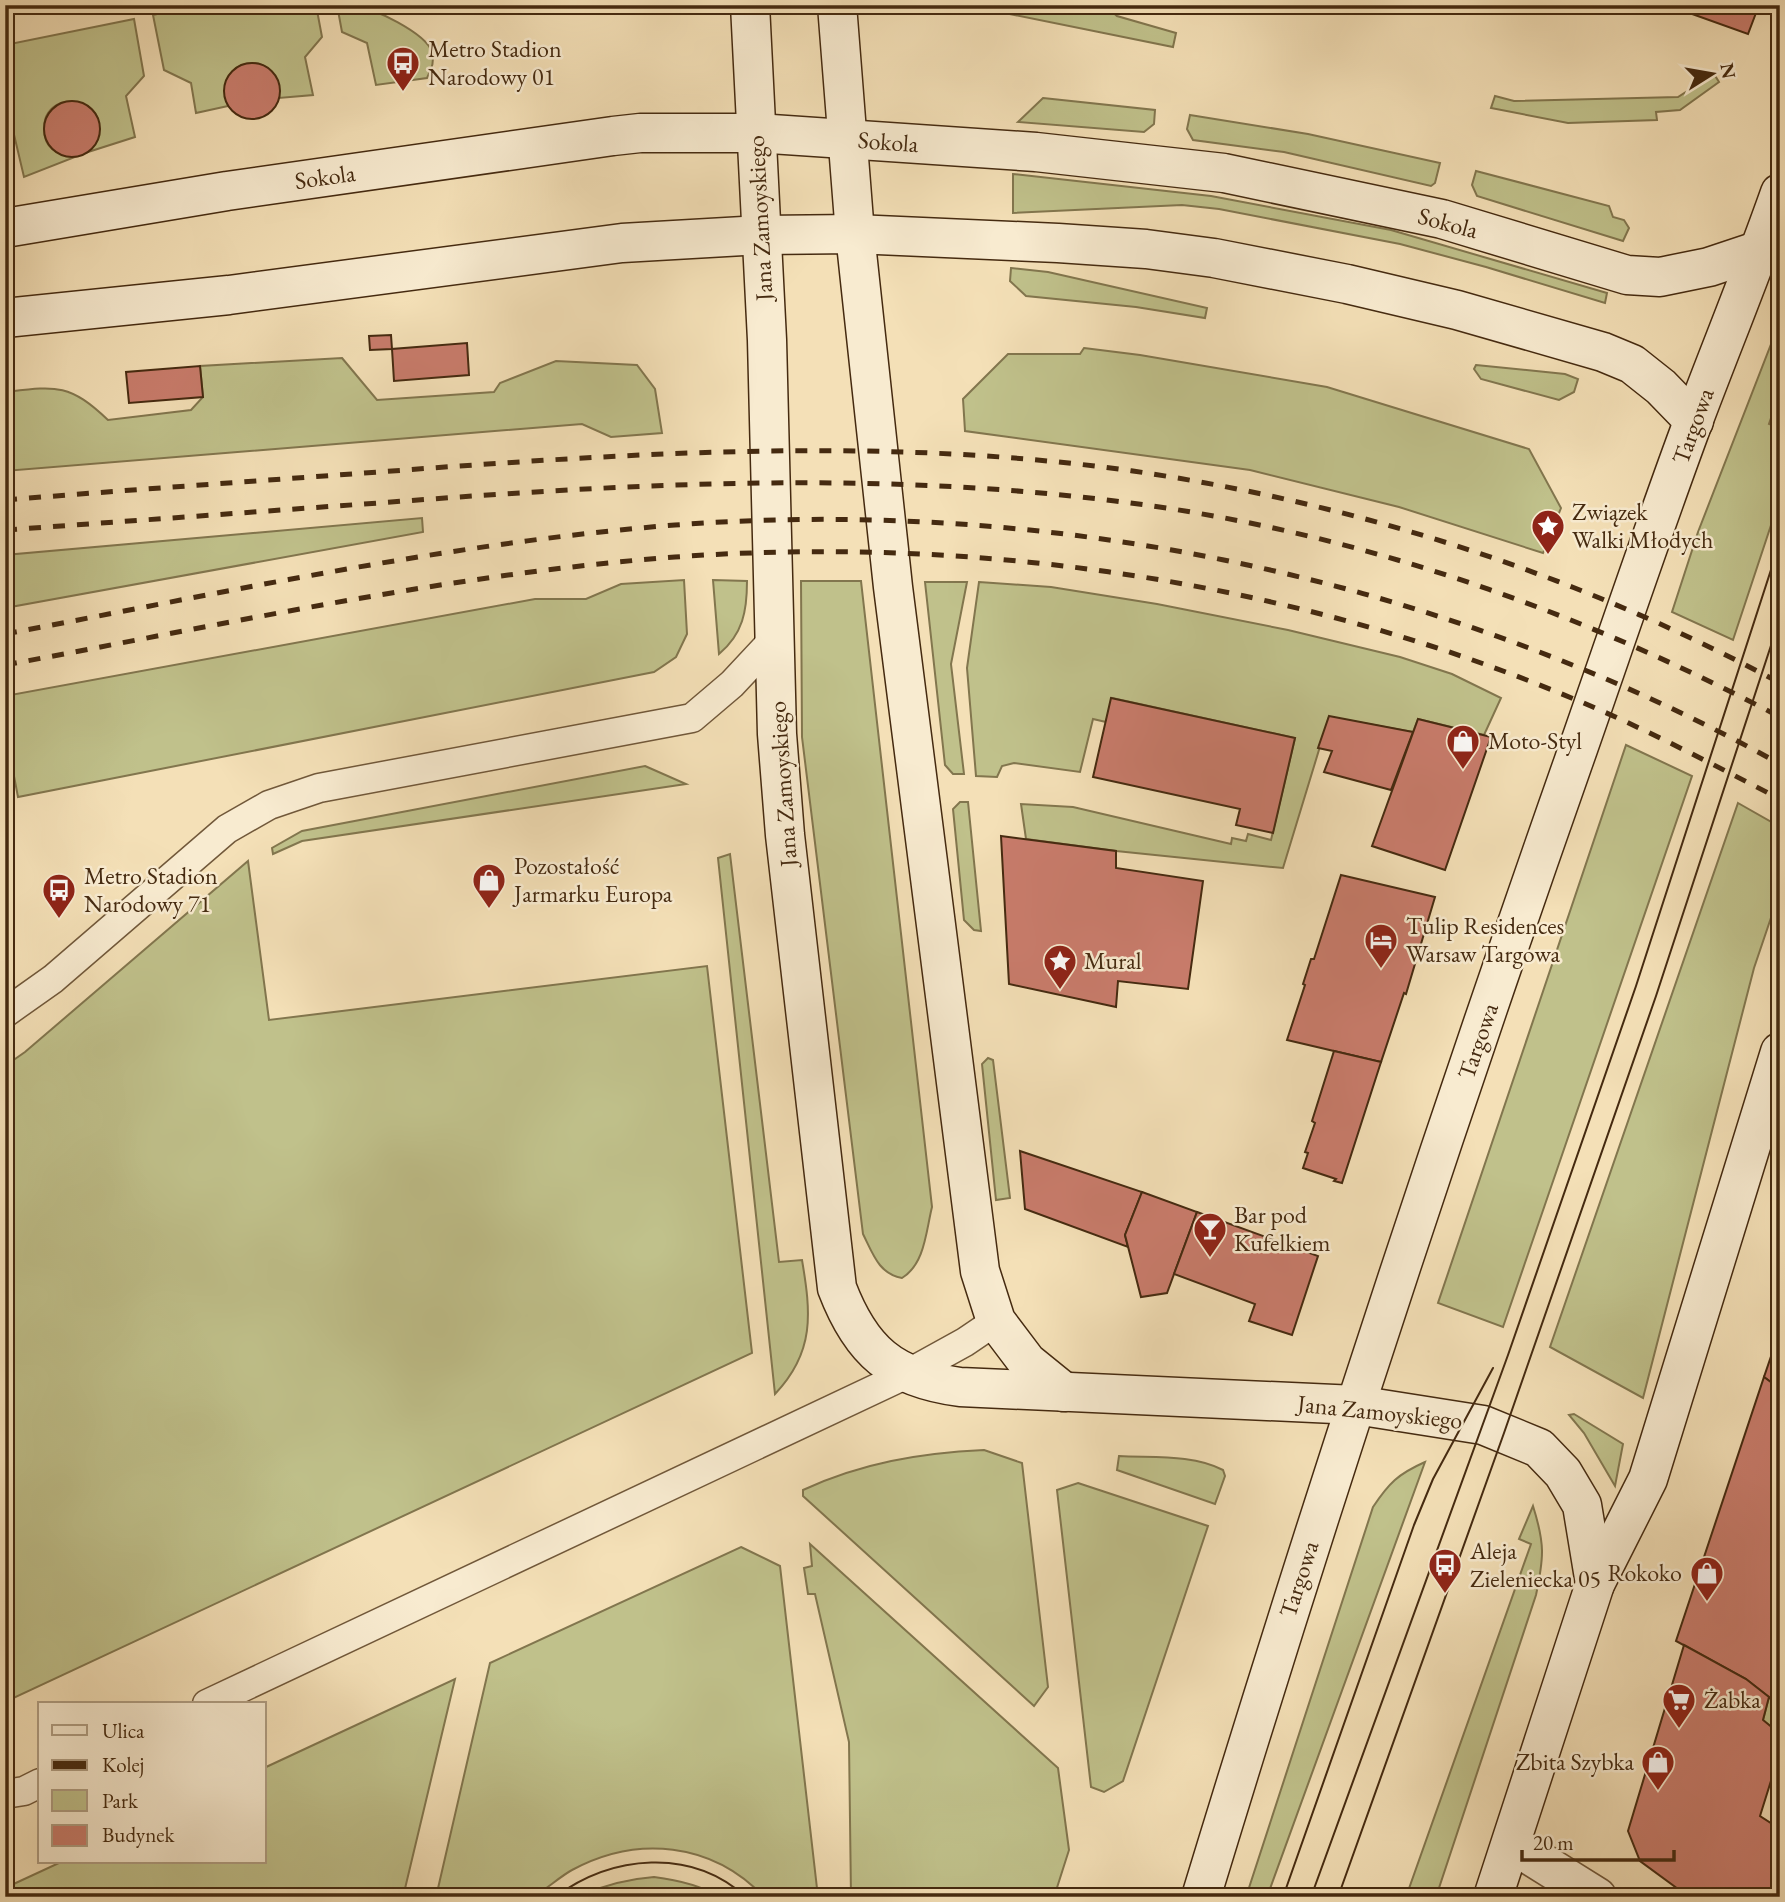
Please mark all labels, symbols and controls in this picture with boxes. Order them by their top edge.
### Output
place label: Metro Stadion Narodowy 01 [428,33,562,92]
north arrow [1676,38,1746,108]
bus stop icon: Metro Stadion Narodowy 01 [384,44,422,93]
text: N [1714,61,1742,81]
street label: Sokola [857,124,920,159]
street label: Jana Zamoyskiego [740,134,779,304]
street label: Sokola [293,157,358,196]
street label: Sokola [1415,200,1482,245]
street label: Targowa [1664,383,1721,468]
place label: Związek Walki Młodych [1572,496,1713,555]
place icon: Związek Walki Młodych [1529,507,1567,556]
street label: Jana Zamoyskiego [761,700,804,870]
shop icon: Moto-Styl [1444,722,1482,771]
place label: Moto-Styl [1488,725,1582,756]
place label: Pozostałość Jarmarku Europa [512,850,673,909]
place label: Metro Stadion Narodowy 71 [84,860,218,919]
shop icon: Pozostałość Jarmarku Europa [470,861,508,910]
bus stop icon: Metro Stadion Narodowy 71 [40,871,78,920]
place label: Tulip Residences Warsaw Targowa [1406,910,1564,969]
hotel icon: Tulip Residences Warsaw Targowa [1362,921,1400,970]
place icon: Mural [1041,942,1079,991]
place label: Mural [1084,945,1142,976]
street label: Targowa [1450,998,1505,1083]
place label: Bar pod Kufelkiem [1234,1199,1331,1258]
bar icon: Bar pod Kufelkiem [1191,1210,1229,1259]
street label: Jana Zamoyskiego [1294,1387,1464,1436]
place label: Aleja Zieleniecka 05 [1469,1535,1601,1594]
street label: Targowa [1272,1536,1326,1621]
bus stop icon: Aleja Zieleniecka 05 [1426,1546,1464,1595]
shop icon: Rokoko [1688,1554,1726,1603]
place label: Rokoko [1607,1557,1682,1588]
supermarket icon: Żabka [1660,1681,1698,1730]
place label: Żabka [1704,1684,1761,1715]
legend [38,1702,266,1864]
text: Ulica [102,1717,145,1744]
shop icon: Zbita Szybka [1639,1743,1677,1792]
place label: Zbita Szybka [1516,1746,1634,1777]
text: Kolej [102,1751,144,1778]
text: Park [102,1787,139,1814]
scale bar [1522,1818,1675,1862]
text: Budynek [102,1821,175,1848]
text: 20 m [1533,1829,1574,1856]

